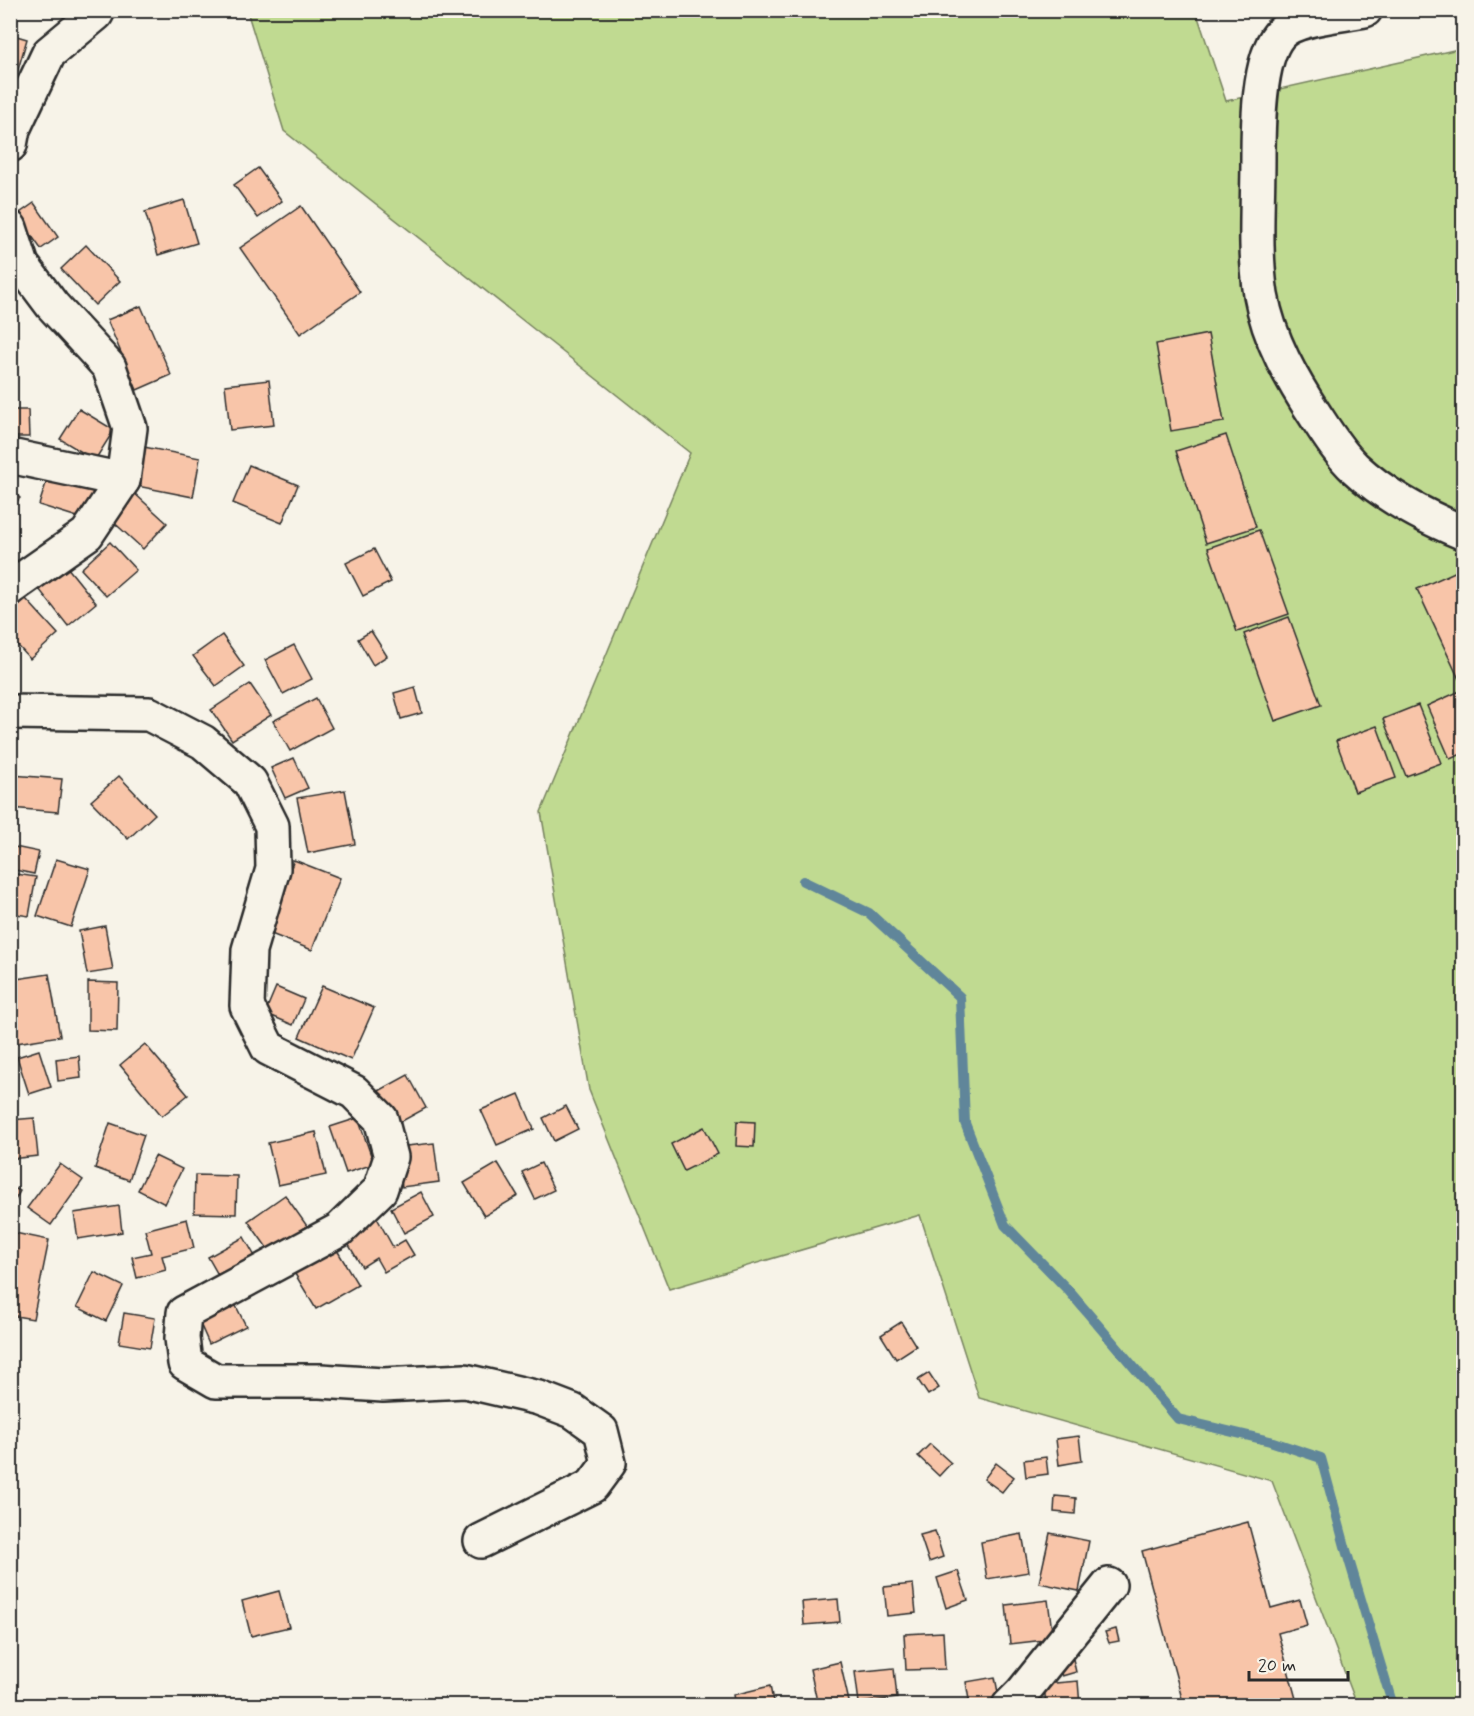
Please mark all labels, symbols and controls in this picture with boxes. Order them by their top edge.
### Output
scale bar [1249,1644,1348,1682]
text: 20 m [1258,1654,1296,1678]

